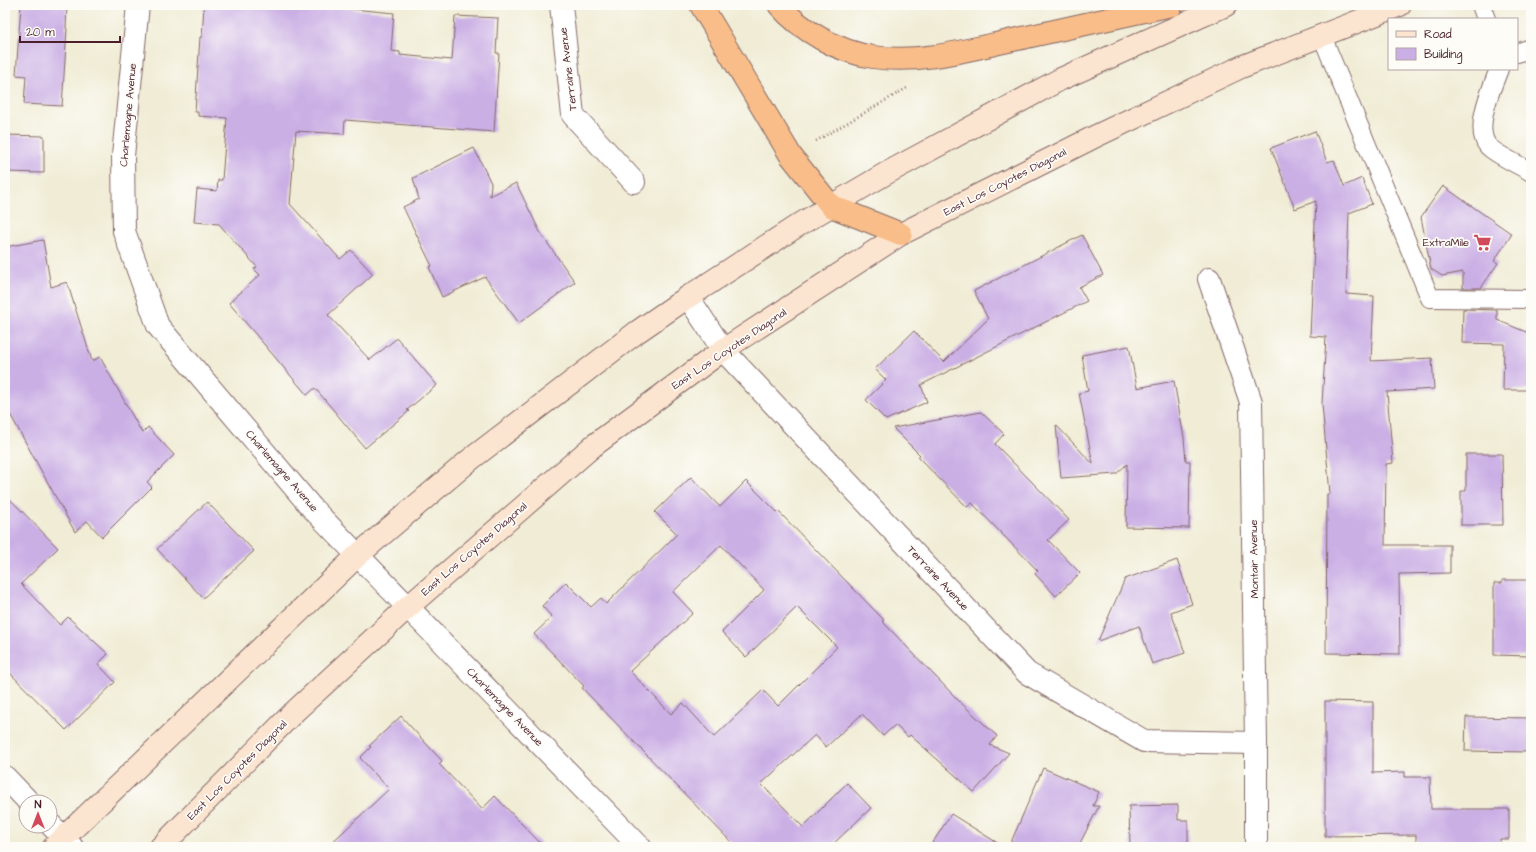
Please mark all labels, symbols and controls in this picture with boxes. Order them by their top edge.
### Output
scale bar [20,18,120,44]
legend [1388,18,1518,70]
text: 20 m [26,24,55,41]
street label: Terraine Avenue [555,26,581,112]
text: Road [1424,26,1452,43]
text: Building [1424,46,1462,64]
street label: Charlemagne Avenue [116,62,141,168]
street label: East Los Coyotes Diagonal [941,144,1070,220]
supermarket icon: ExtraMile [1472,232,1492,252]
place label: ExtraMile [1423,235,1469,250]
street label: East Los Coyotes Diagonal [669,305,790,394]
street label: Charlemagne Avenue [241,427,322,516]
street label: East Los Coyotes Diagonal [418,499,531,600]
street label: Montair Avenue [1246,519,1262,598]
street label: Terraine Avenue [904,542,972,614]
street label: Charlemagne Avenue [463,664,547,750]
street label: East Los Coyotes Diagonal [184,716,291,824]
north arrow [18,794,58,834]
text: N [35,797,42,812]

